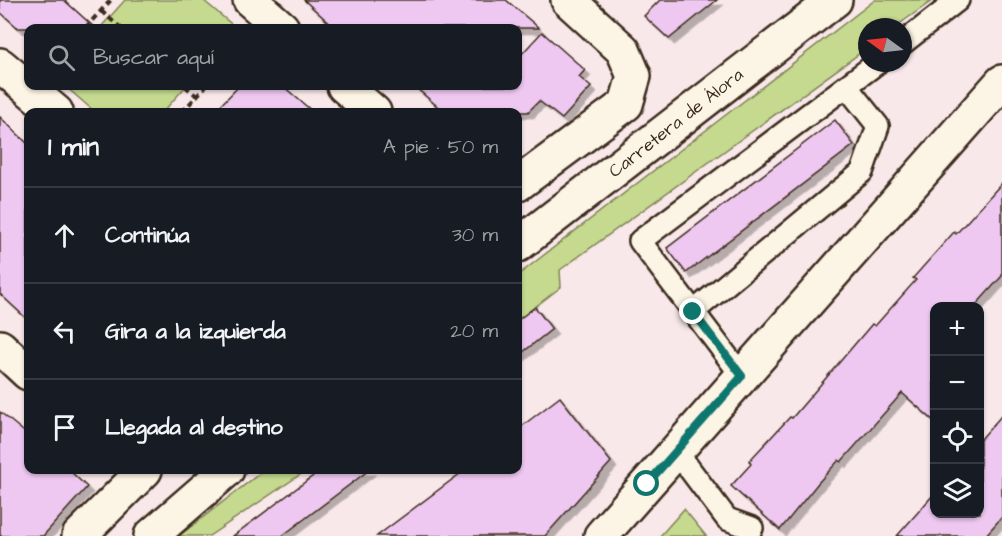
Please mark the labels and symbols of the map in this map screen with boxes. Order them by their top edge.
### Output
north arrow [858,18,912,72]
street label: Carretera de Álora [603,62,749,184]
route end [679,298,705,324]
route start [633,470,659,496]

